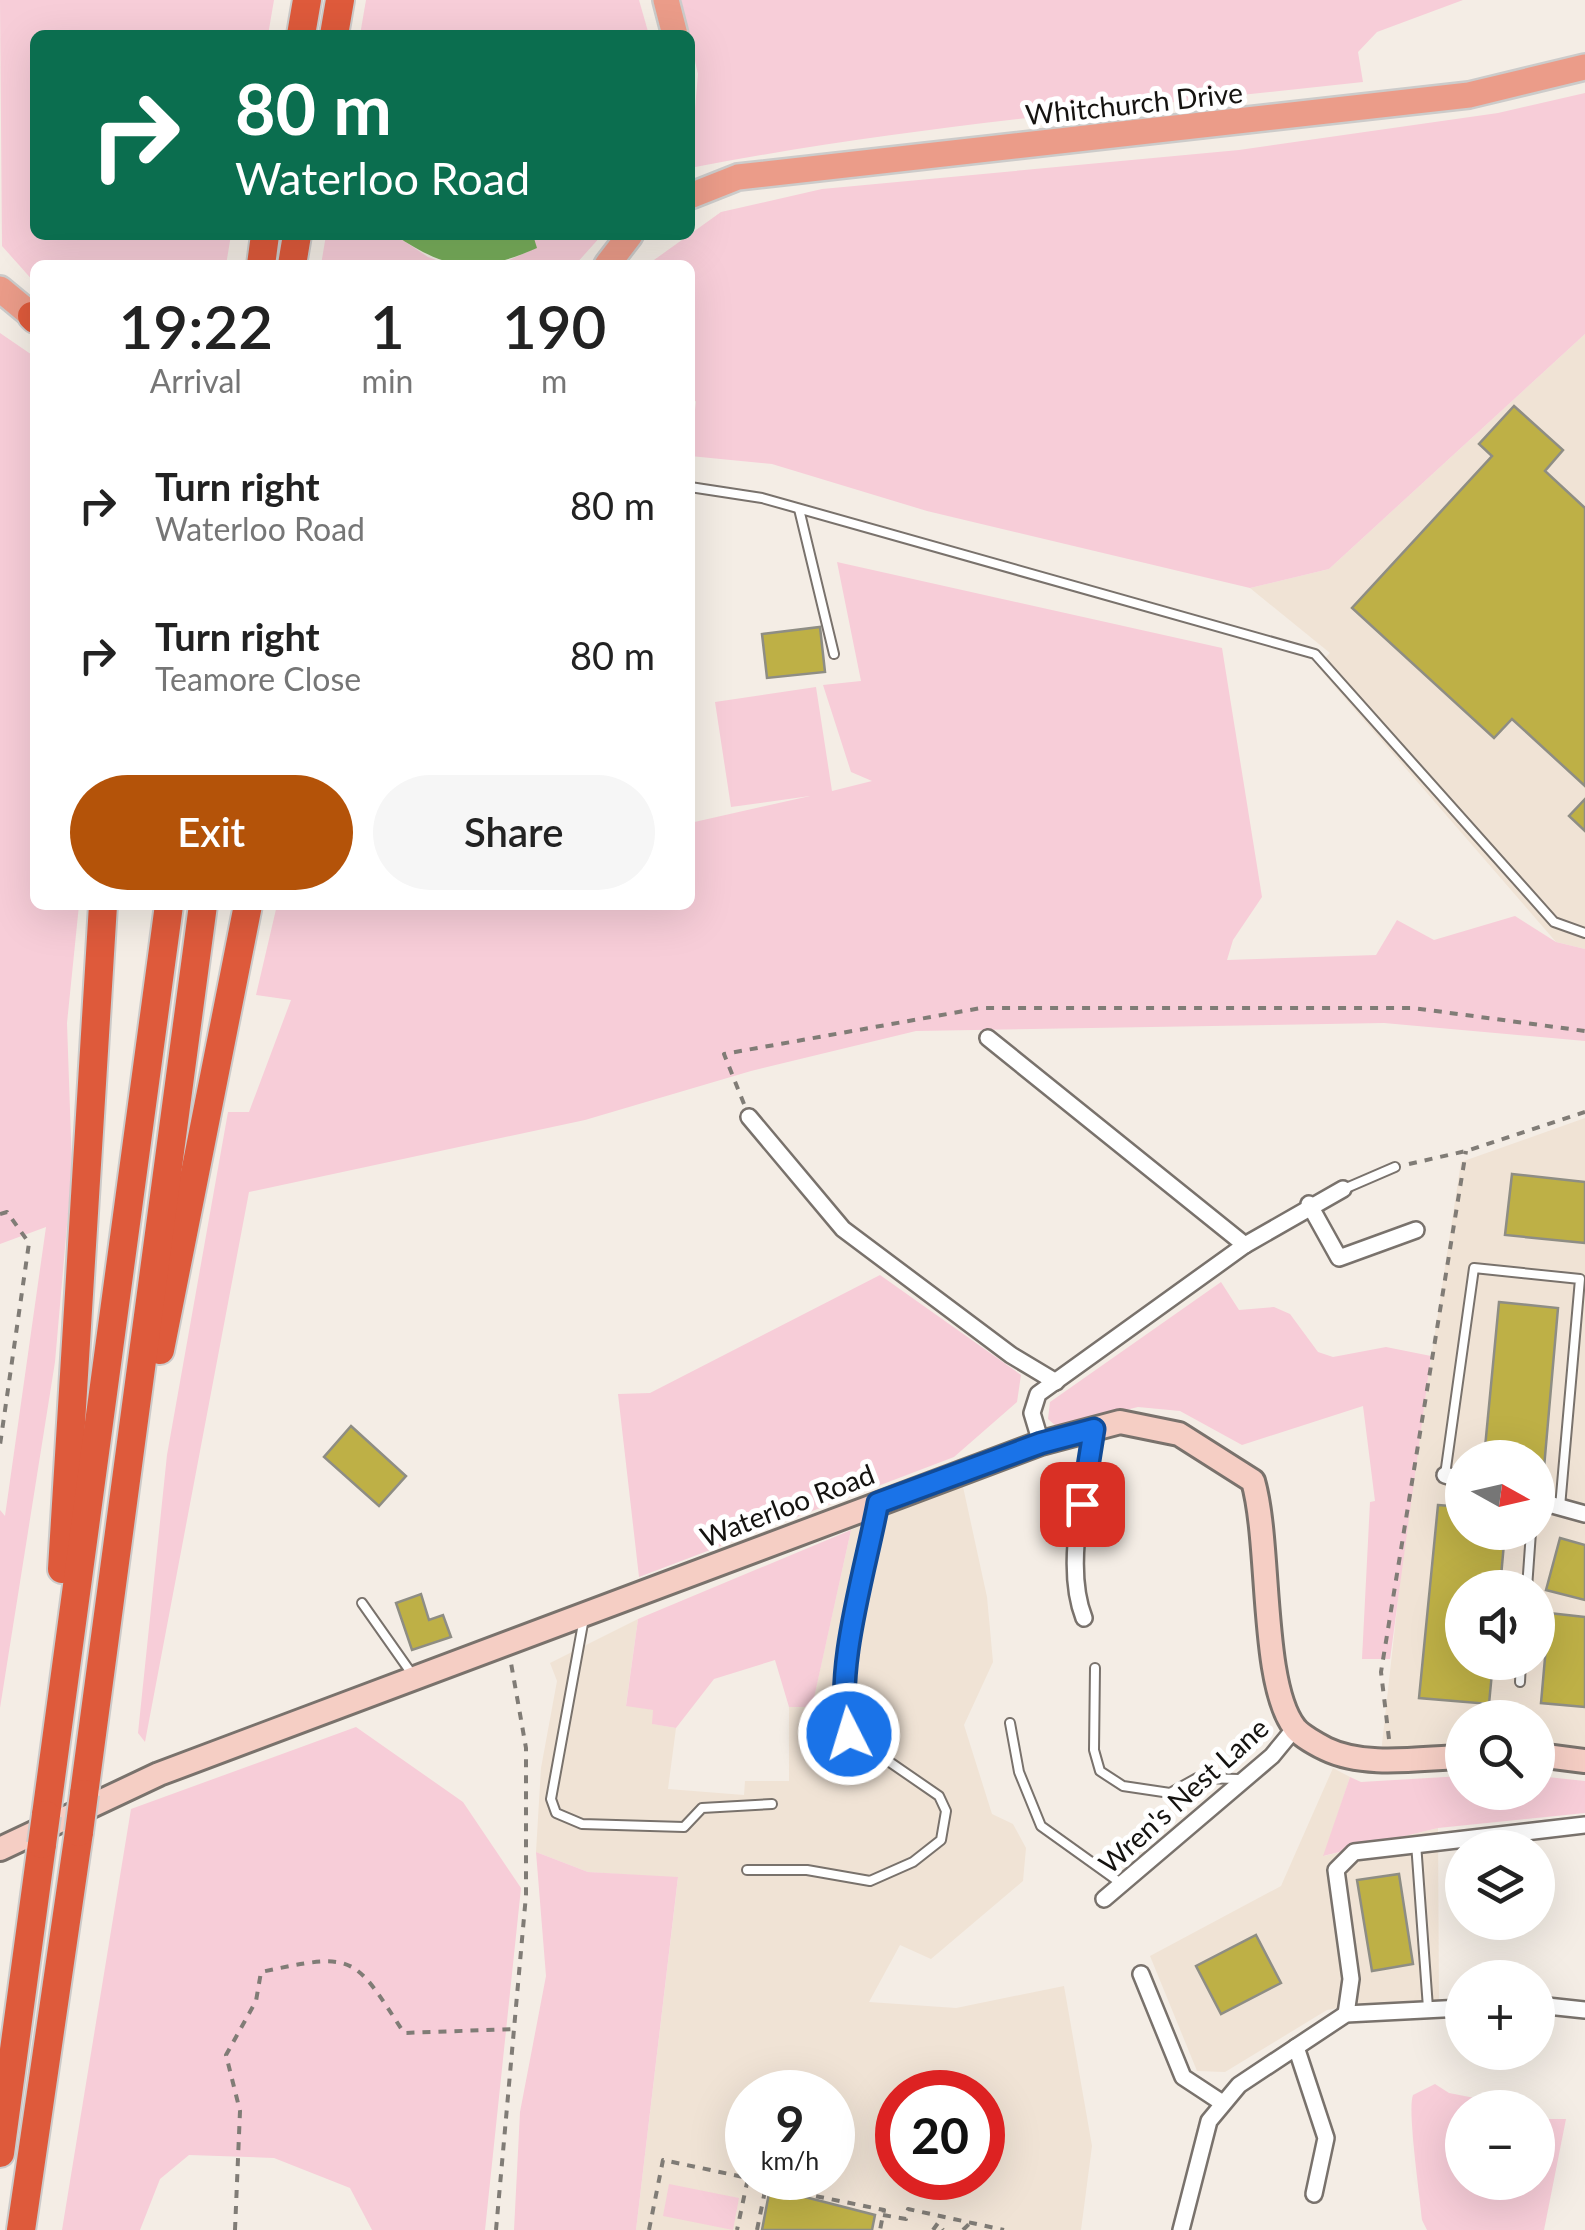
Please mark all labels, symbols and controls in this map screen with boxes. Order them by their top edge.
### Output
text: 80 m [235,66,392,150]
icon: right [70,70,200,200]
street label: Whitchurch Drive [1024,75,1244,131]
text: Waterloo Road [235,151,530,205]
text: 19:22 [119,290,273,362]
text: 1 [370,290,405,362]
text: 190 [502,290,606,362]
text: Arrival [150,361,242,400]
text: min [362,361,413,400]
text: m [541,361,567,400]
text: Turn right [155,463,320,509]
icon: right [70,478,125,533]
text: 80 m [570,482,655,528]
text: Waterloo Road [155,509,365,548]
text: Turn right [155,613,320,659]
icon: right [70,628,125,683]
text: 80 m [570,632,655,678]
text: Teamore Close [155,659,361,698]
button: Exit [70,775,353,890]
button: Share [373,775,655,890]
north arrow [1445,1440,1555,1550]
map controls [1445,1440,1555,2200]
street label: Waterloo Road [695,1456,879,1554]
pin [1040,1462,1125,1547]
icon: arrive [1055,1477,1110,1532]
button: sound [1445,1570,1555,1680]
position arrow [797,1682,901,1786]
button: search [1445,1700,1555,1810]
street label: Wren's Nest Lane [1091,1710,1275,1880]
button: layers [1445,1830,1555,1940]
button: + [1445,1960,1555,2070]
speed limit sign: 20 [875,2070,1005,2200]
button: − [1445,2090,1555,2200]
text: 9 [775,2093,805,2153]
text: km/h [761,2145,819,2175]

